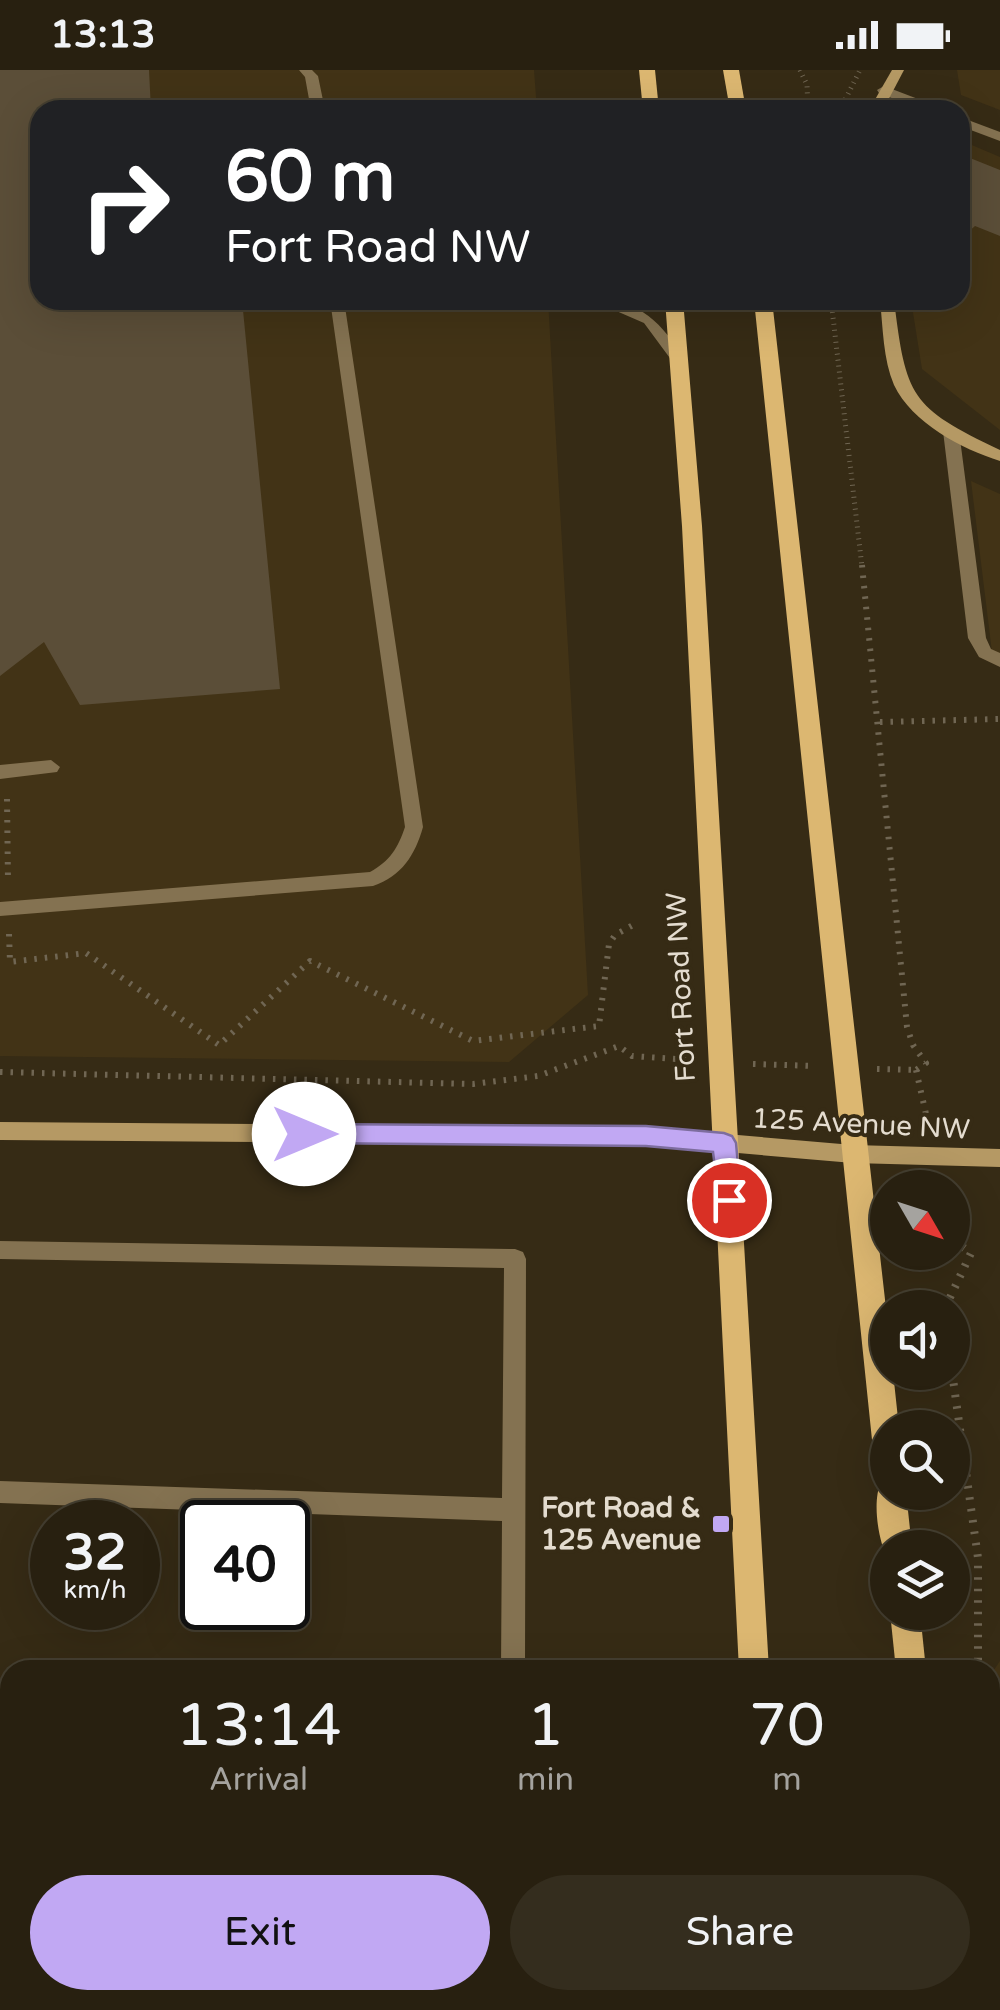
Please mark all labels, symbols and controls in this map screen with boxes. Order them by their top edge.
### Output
text: 13:13 [50,12,155,58]
text: 60 m [225,136,395,220]
icon: right [60,140,190,270]
text: Fort Road NW [225,221,530,275]
street label: Fort Road NW [659,891,703,1083]
position arrow [252,1082,356,1186]
street label: 125 Avenue NW [751,1101,971,1147]
pin [687,1158,772,1243]
north arrow [870,1170,970,1270]
map controls [870,1170,970,1630]
icon: arrive [702,1173,757,1228]
button: sound [870,1290,970,1390]
button: search [870,1410,970,1510]
place label: Fort Road & 125 Avenue [541,1491,701,1557]
speed limit sign: 40 [180,1500,310,1630]
marker: Fort Road & 125 Avenue [710,1513,732,1535]
text: 32 [64,1523,126,1583]
button: layers [870,1530,970,1630]
text: km/h [64,1575,126,1605]
text: 13:14 [175,1690,342,1762]
text: 1 [527,1690,564,1762]
text: 70 [749,1690,825,1762]
text: Arrival [209,1761,308,1799]
text: min [517,1761,574,1799]
text: m [772,1761,802,1799]
button: Exit [30,1875,490,1990]
button: Share [510,1875,970,1990]

